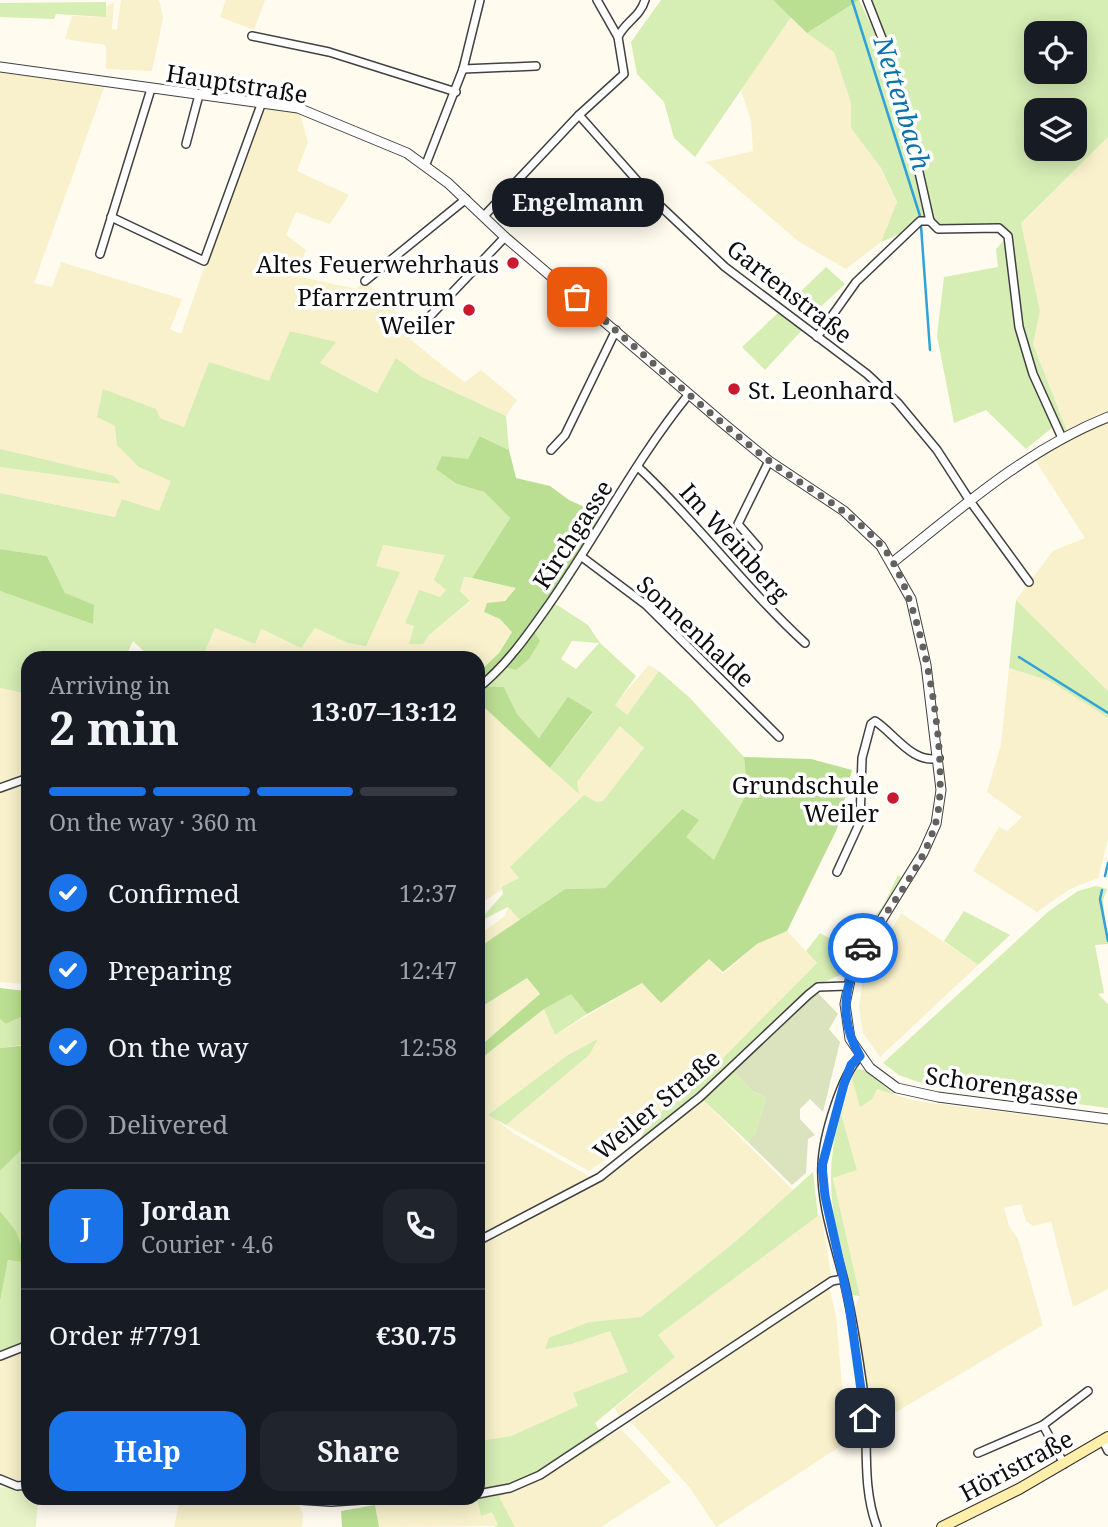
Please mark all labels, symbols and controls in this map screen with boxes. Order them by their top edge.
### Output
map controls [1024,21,1087,161]
button: locate [1024,21,1087,84]
water label: Nettenbach [865,31,941,175]
street label: Hauptstraße [164,56,310,110]
button: layers [1024,98,1087,161]
callout: Engelmann [491,178,663,227]
text: Engelmann [512,186,644,218]
street label: Gartenstraße [720,232,860,350]
place label: Altes Feuerwehrhaus [256,247,499,280]
marker: Altes Feuerwehrhaus [505,255,521,271]
pin [547,267,607,327]
icon: bag [558,278,596,316]
place label: Pfarrzentrum Weiler [297,280,455,341]
marker: Pfarrzentrum Weiler [461,302,477,318]
place label: St. Leonhard [748,373,894,406]
marker: St. Leonhard [726,381,742,397]
street label: Kirchgasse [524,473,620,595]
street label: Im Weinberg [673,476,797,609]
street label: Sonnenhalde [630,568,762,694]
text: Arriving in [49,669,170,701]
text: 13:07–13:12 [311,693,457,729]
text: 2 min [49,696,179,758]
place label: Grundschule Weiler [732,768,879,829]
marker: Grundschule Weiler [885,790,901,806]
text: On the way · 360 m [49,806,257,838]
icon: check [49,874,87,912]
text: Confirmed [108,875,240,911]
text: 12:37 [399,877,457,909]
courier [828,913,898,983]
icon: car [844,929,882,967]
icon: check [49,951,87,989]
text: Preparing [108,952,232,988]
text: 12:47 [399,954,457,986]
icon: check [49,1028,87,1066]
text: On the way [108,1029,248,1065]
text: 12:58 [399,1031,457,1063]
street label: Weiler Straße [586,1041,726,1167]
street label: Schorengasse [923,1058,1081,1112]
text: Delivered [108,1106,228,1142]
button: phone [383,1189,457,1263]
text: Jordan [141,1192,231,1228]
text: J [81,1208,91,1244]
text: Courier · 4.6 [141,1228,274,1260]
text: Order #7791 [49,1317,202,1353]
text: €30.75 [376,1317,457,1353]
pin [835,1388,895,1448]
icon: home [846,1399,884,1437]
button: Help [49,1411,246,1491]
button: Share [260,1411,457,1491]
street label: Höristraße [954,1421,1078,1509]

